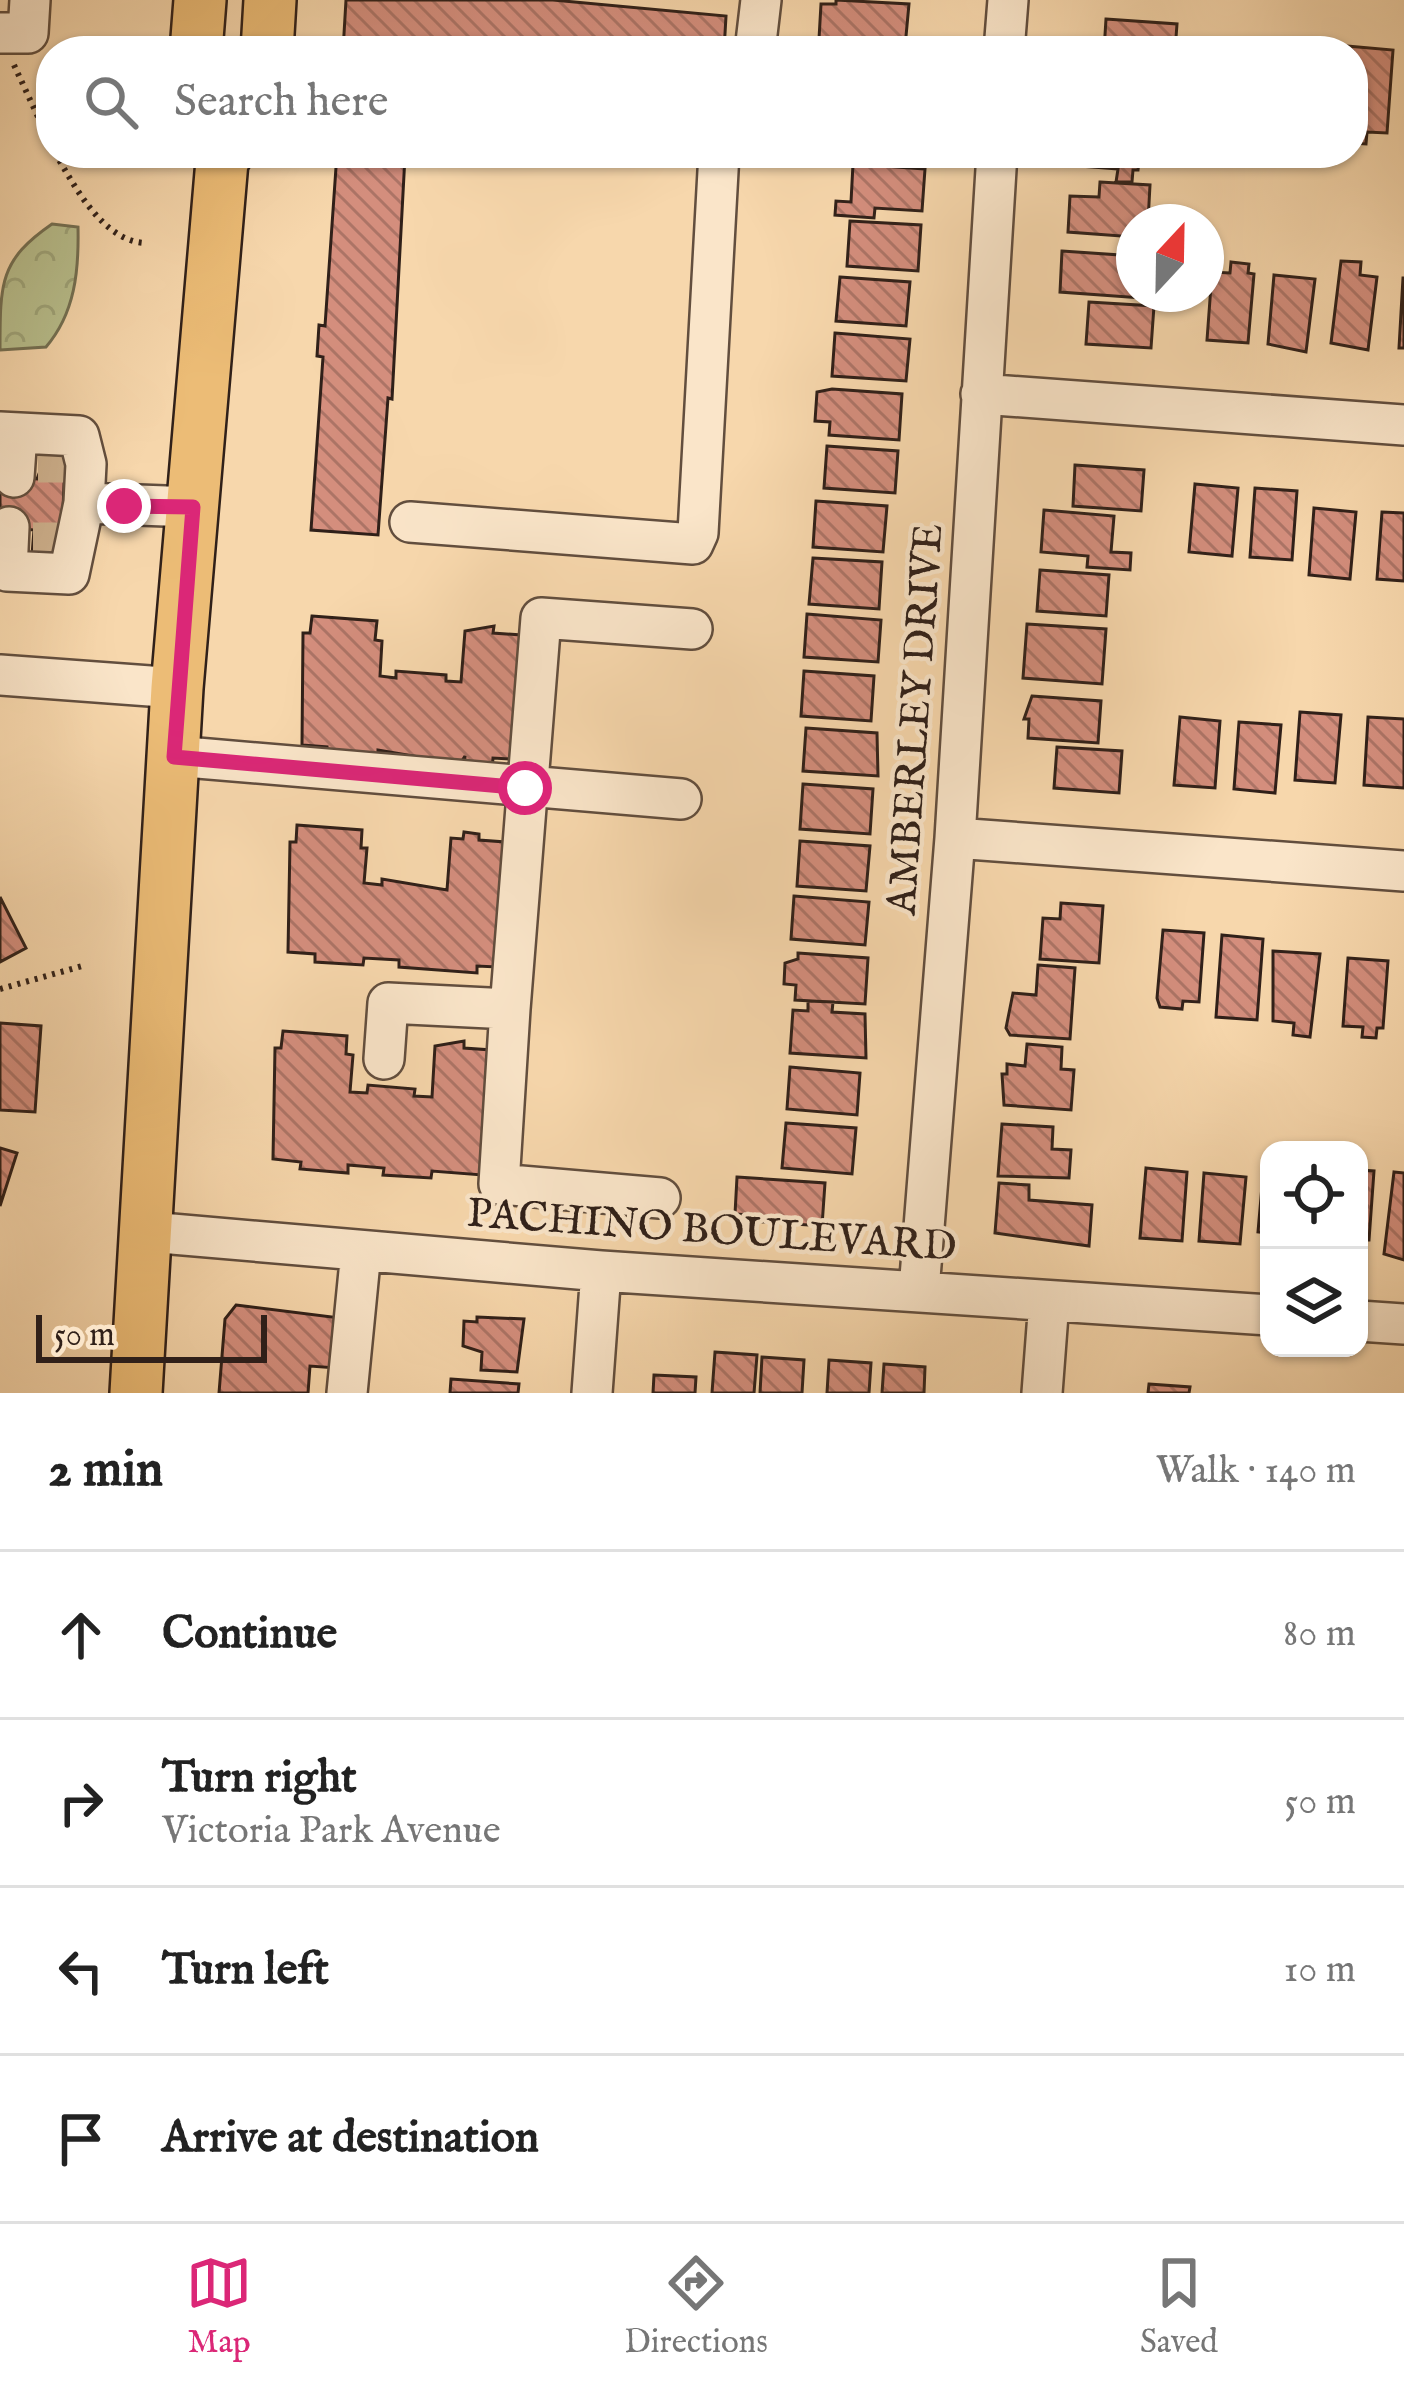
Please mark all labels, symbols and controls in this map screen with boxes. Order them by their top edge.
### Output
search box [36,36,1368,168]
icon: search [78,69,144,135]
text: Search here [174,74,388,131]
north arrow [1116,204,1224,312]
route end [97,479,151,533]
street label: AMBERLEY DRIVE [876,522,957,918]
route start [498,761,552,815]
map controls [1260,1141,1368,1357]
button: locate [1260,1141,1368,1249]
street label: PACHINO BOULEVARD [465,1188,958,1275]
button: layers [1260,1249,1368,1357]
scale bar [36,1309,267,1362]
text: 50 m [54,1315,115,1357]
text: 2 min [48,1439,163,1504]
text: Walk · 140 m [1156,1447,1356,1496]
icon: ahead [48,1602,114,1668]
text: Continue [162,1606,337,1663]
text: 80 m [1283,1610,1356,1659]
text: Turn right [162,1750,357,1807]
icon: right [48,1770,114,1836]
text: 50 m [1284,1778,1356,1827]
text: Victoria Park Avenue [162,1807,501,1856]
icon: left [48,1938,114,2004]
text: Turn left [162,1942,329,1999]
text: 10 m [1284,1946,1356,1995]
icon: arrive [48,2106,114,2172]
text: Arrive at destination [162,2110,539,2167]
tab: Map [186,2250,252,2364]
tab: Directions [624,2250,768,2364]
tab: Saved [1140,2250,1218,2364]

